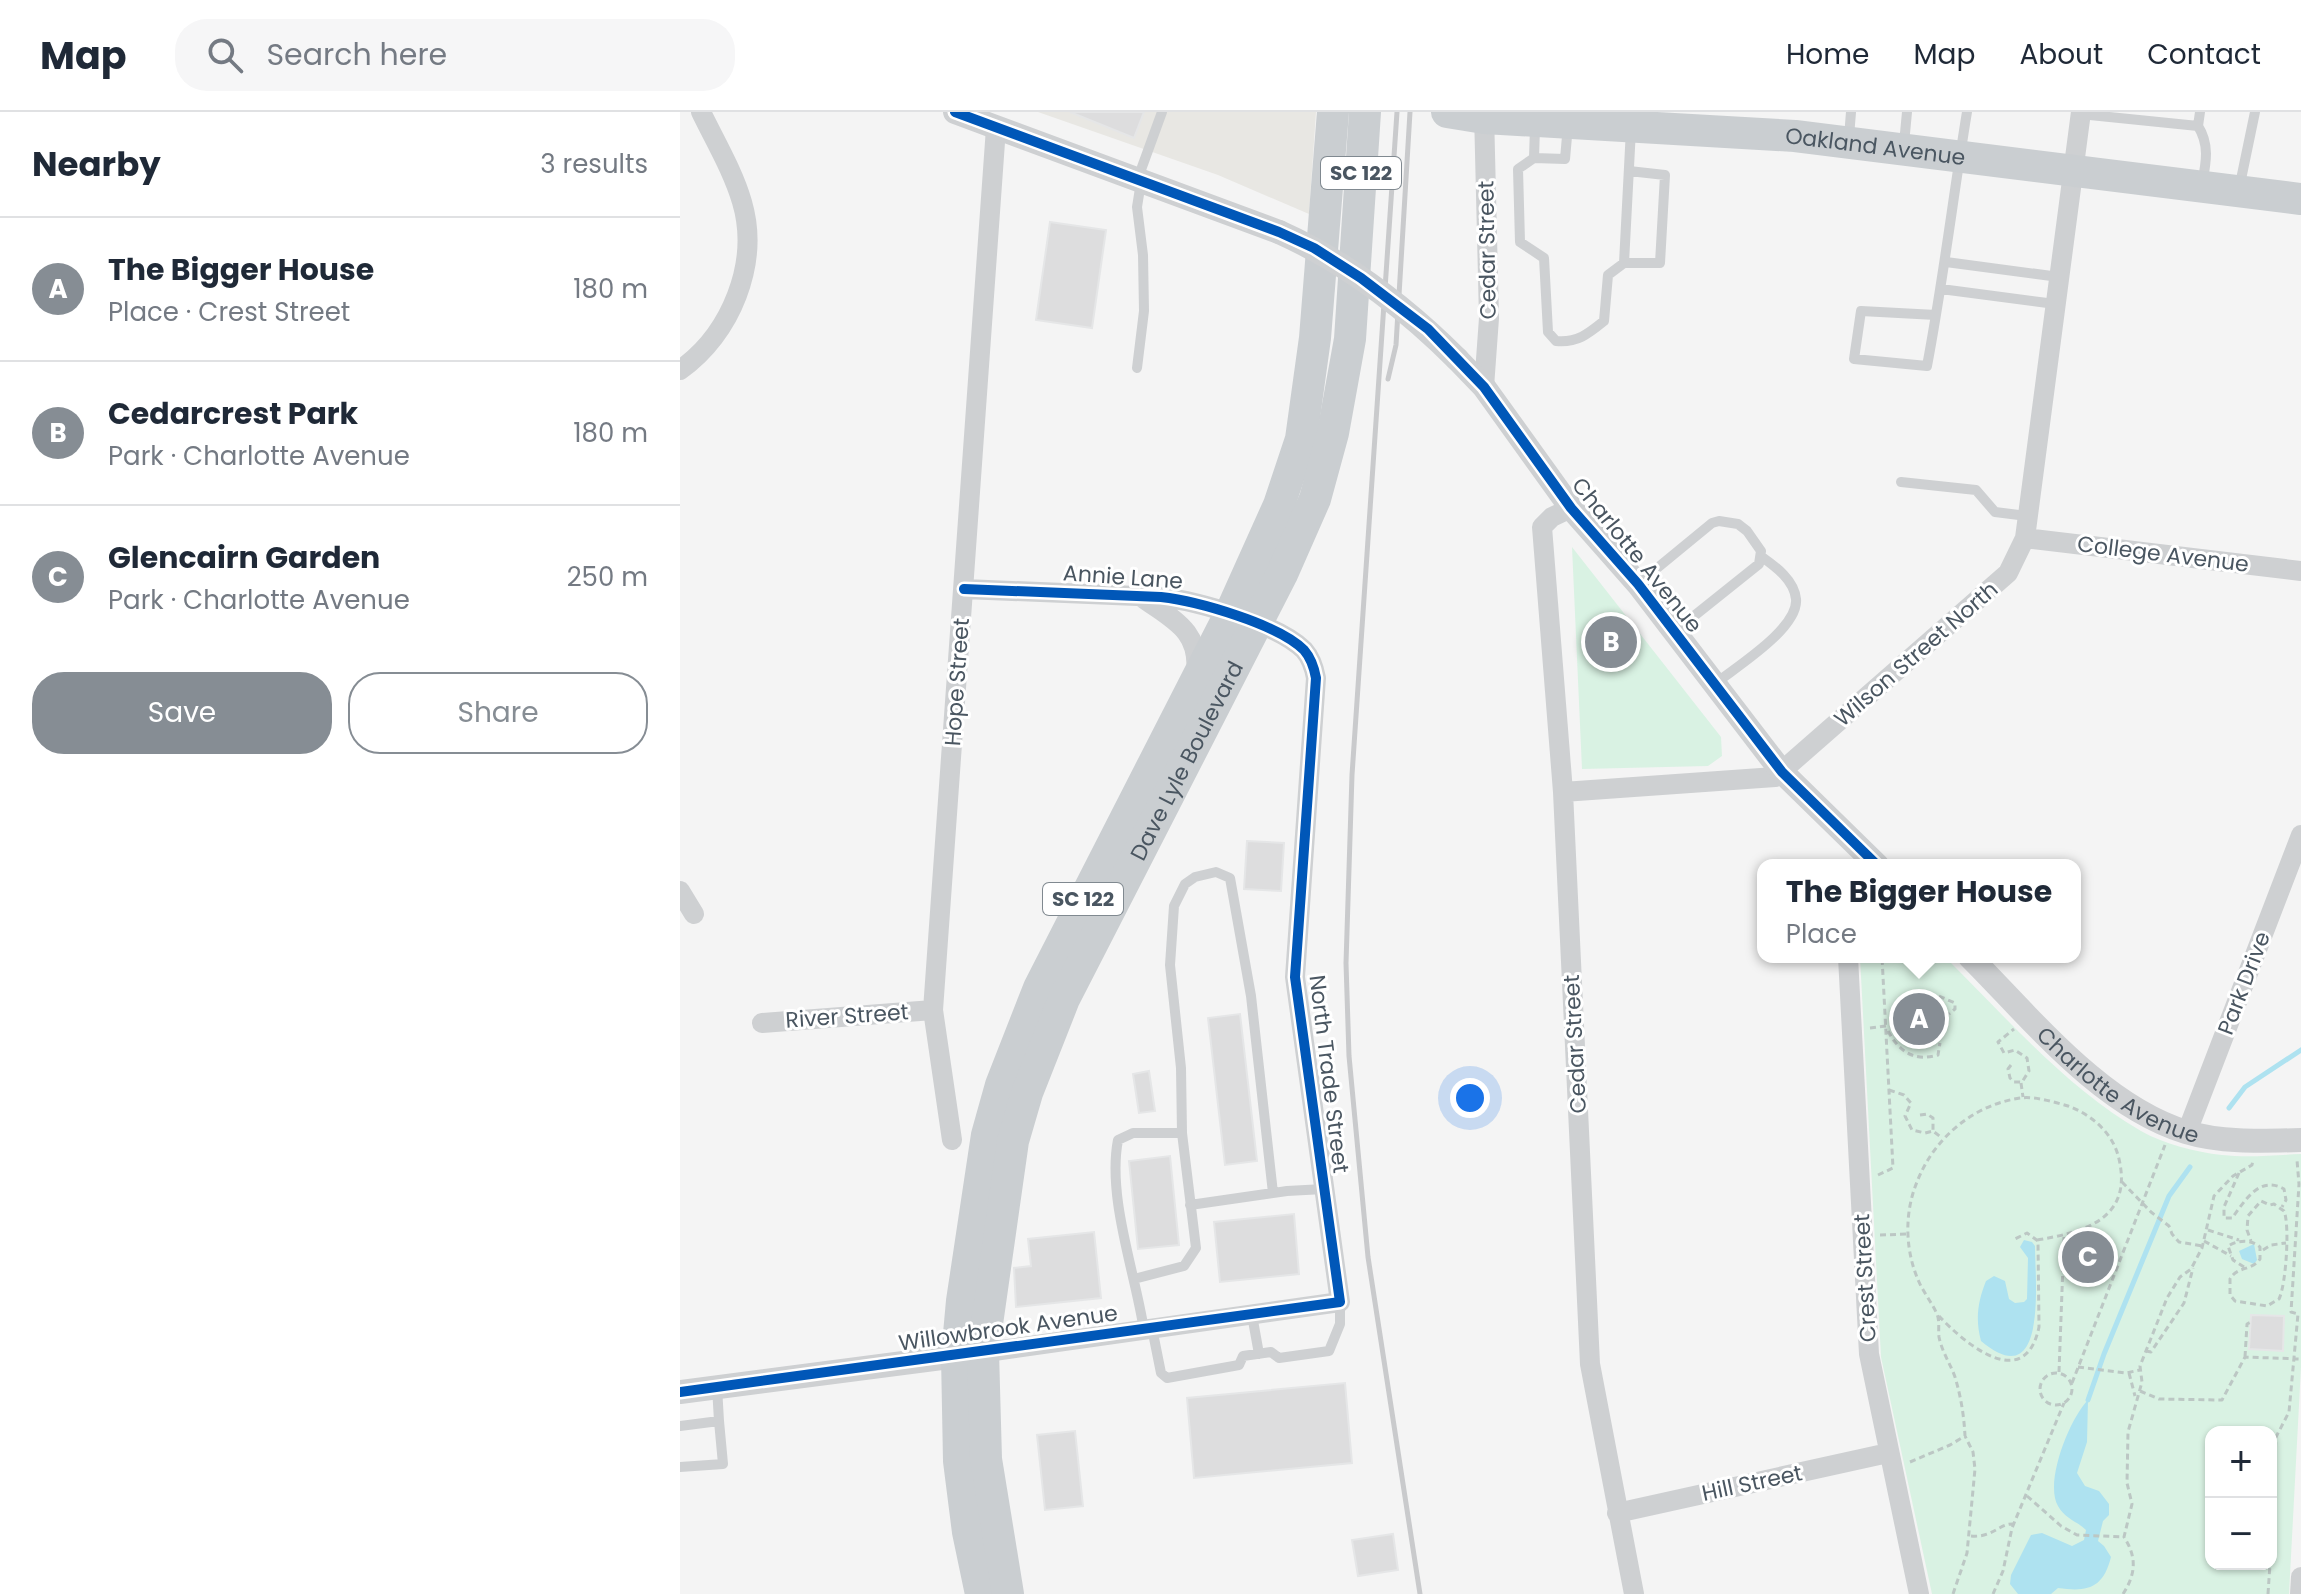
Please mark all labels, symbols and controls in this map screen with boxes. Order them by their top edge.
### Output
search box [175,19,735,91]
text: Map [40,29,127,82]
icon: search [203,33,247,77]
text: Search here [267,33,447,76]
text: Home [1786,35,1869,74]
text: Map [1913,35,1975,74]
text: About [2019,35,2103,74]
text: Contact [2147,35,2261,74]
street label: Oakland Avenue [1784,120,1967,173]
text: Nearby [32,140,161,188]
text: 3 results [540,146,648,182]
road number: SC 122 [1321,157,1401,189]
street label: Cedar Street [1470,180,1504,320]
text: The Bigger House [108,248,374,291]
text: A [48,271,68,307]
text: 180 m [573,271,648,307]
text: Place · Crest Street [108,294,350,330]
text: Cedarcrest Park [108,392,358,435]
text: B [49,415,67,451]
text: 180 m [573,415,648,451]
text: Park · Charlotte Avenue [108,438,410,474]
street label: Charlotte Avenue [1565,471,1709,639]
street label: College Avenue [2075,528,2251,580]
text: Glencairn Garden [108,536,380,579]
street label: Annie Lane [1062,557,1184,597]
text: C [48,559,68,595]
text: 250 m [567,559,648,595]
street label: Wilson Street North [1827,574,2005,734]
text: Park · Charlotte Avenue [108,582,410,618]
pin: B [1585,612,1637,672]
street label: Hope Street [937,617,977,747]
street label: Dave Lyle Boulevard [1122,655,1250,866]
button: Save [32,672,332,754]
button: Share [348,672,648,754]
popup [1757,859,2081,963]
text: The Bigger House [1786,870,2052,913]
road number: SC 122 [1043,883,1123,915]
text: Place [1786,916,1857,952]
street label: Park Drive [2210,927,2278,1039]
street label: North Trade Street [1301,973,1357,1175]
street label: Cedar Street [1556,974,1594,1114]
pin: A [1893,989,1945,1049]
street label: River Street [784,996,910,1036]
street label: Charlotte Avenue [2030,1019,2202,1150]
your location [1450,1078,1490,1118]
street label: Crest Street [1846,1213,1884,1343]
pin: C [2062,1227,2114,1287]
street label: Willowbrook Avenue [896,1297,1120,1359]
map controls [2205,1426,2277,1570]
button: + [2205,1426,2277,1498]
street label: Hill Street [1699,1457,1805,1509]
button: − [2205,1498,2277,1570]

